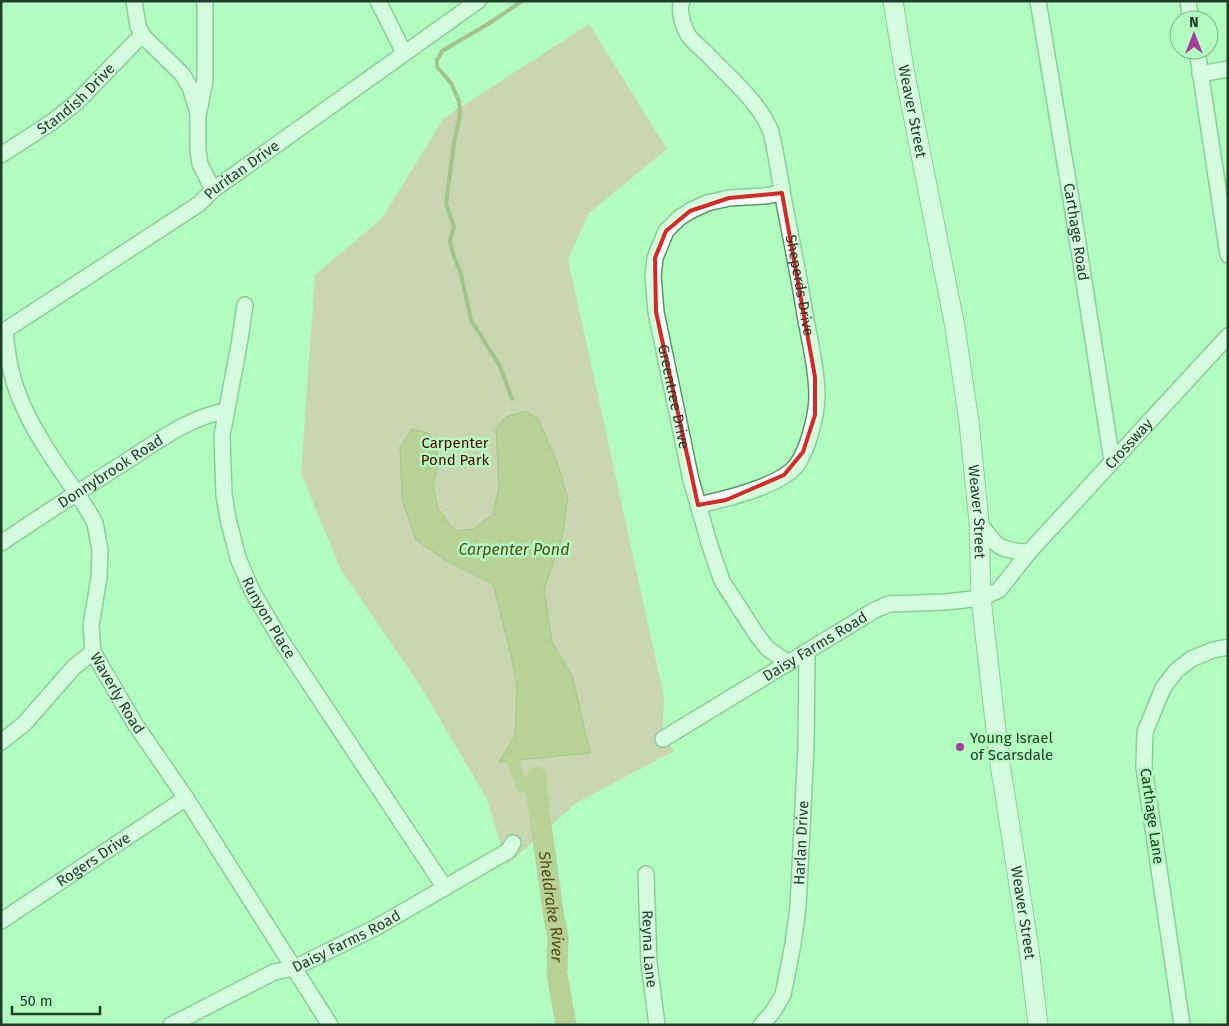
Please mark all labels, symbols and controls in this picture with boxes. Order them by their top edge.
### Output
north arrow [1169,10,1219,60]
text: N [1189,14,1199,31]
street label: Standish Drive [34,59,119,138]
street label: Weaver Street [894,63,930,160]
street label: Puritan Drive [200,137,283,203]
street label: Carthage Road [1059,182,1093,282]
street label: Sheperds Drive [782,233,818,338]
street label: Greentree Drive [654,343,693,451]
street label: Crossway [1101,414,1157,473]
street label: Donnybrook Road [55,431,166,512]
park label: Carpenter Pond Park [421,434,489,469]
street label: Weaver Street [964,464,989,560]
water label: Carpenter Pond [458,540,570,559]
street label: Runyon Place [238,574,299,662]
street label: Daisy Farms Road [760,608,871,685]
street label: Waverly Road [86,649,148,737]
place label: Young Israel of Scarsdale [970,729,1053,764]
marker: Young Israel of Scarsdale [954,741,966,753]
street label: Carthage Lane [1136,767,1168,865]
street label: Harlan Drive [790,800,812,885]
street label: Rogers Drive [53,828,134,891]
water label: Sheldrake River [535,849,568,964]
street label: Weaver Street [1007,865,1039,961]
street label: Daisy Farms Road [289,906,404,976]
street label: Reyna Lane [638,910,661,989]
scale bar [12,984,100,1016]
text: 50 m [20,992,53,1010]

